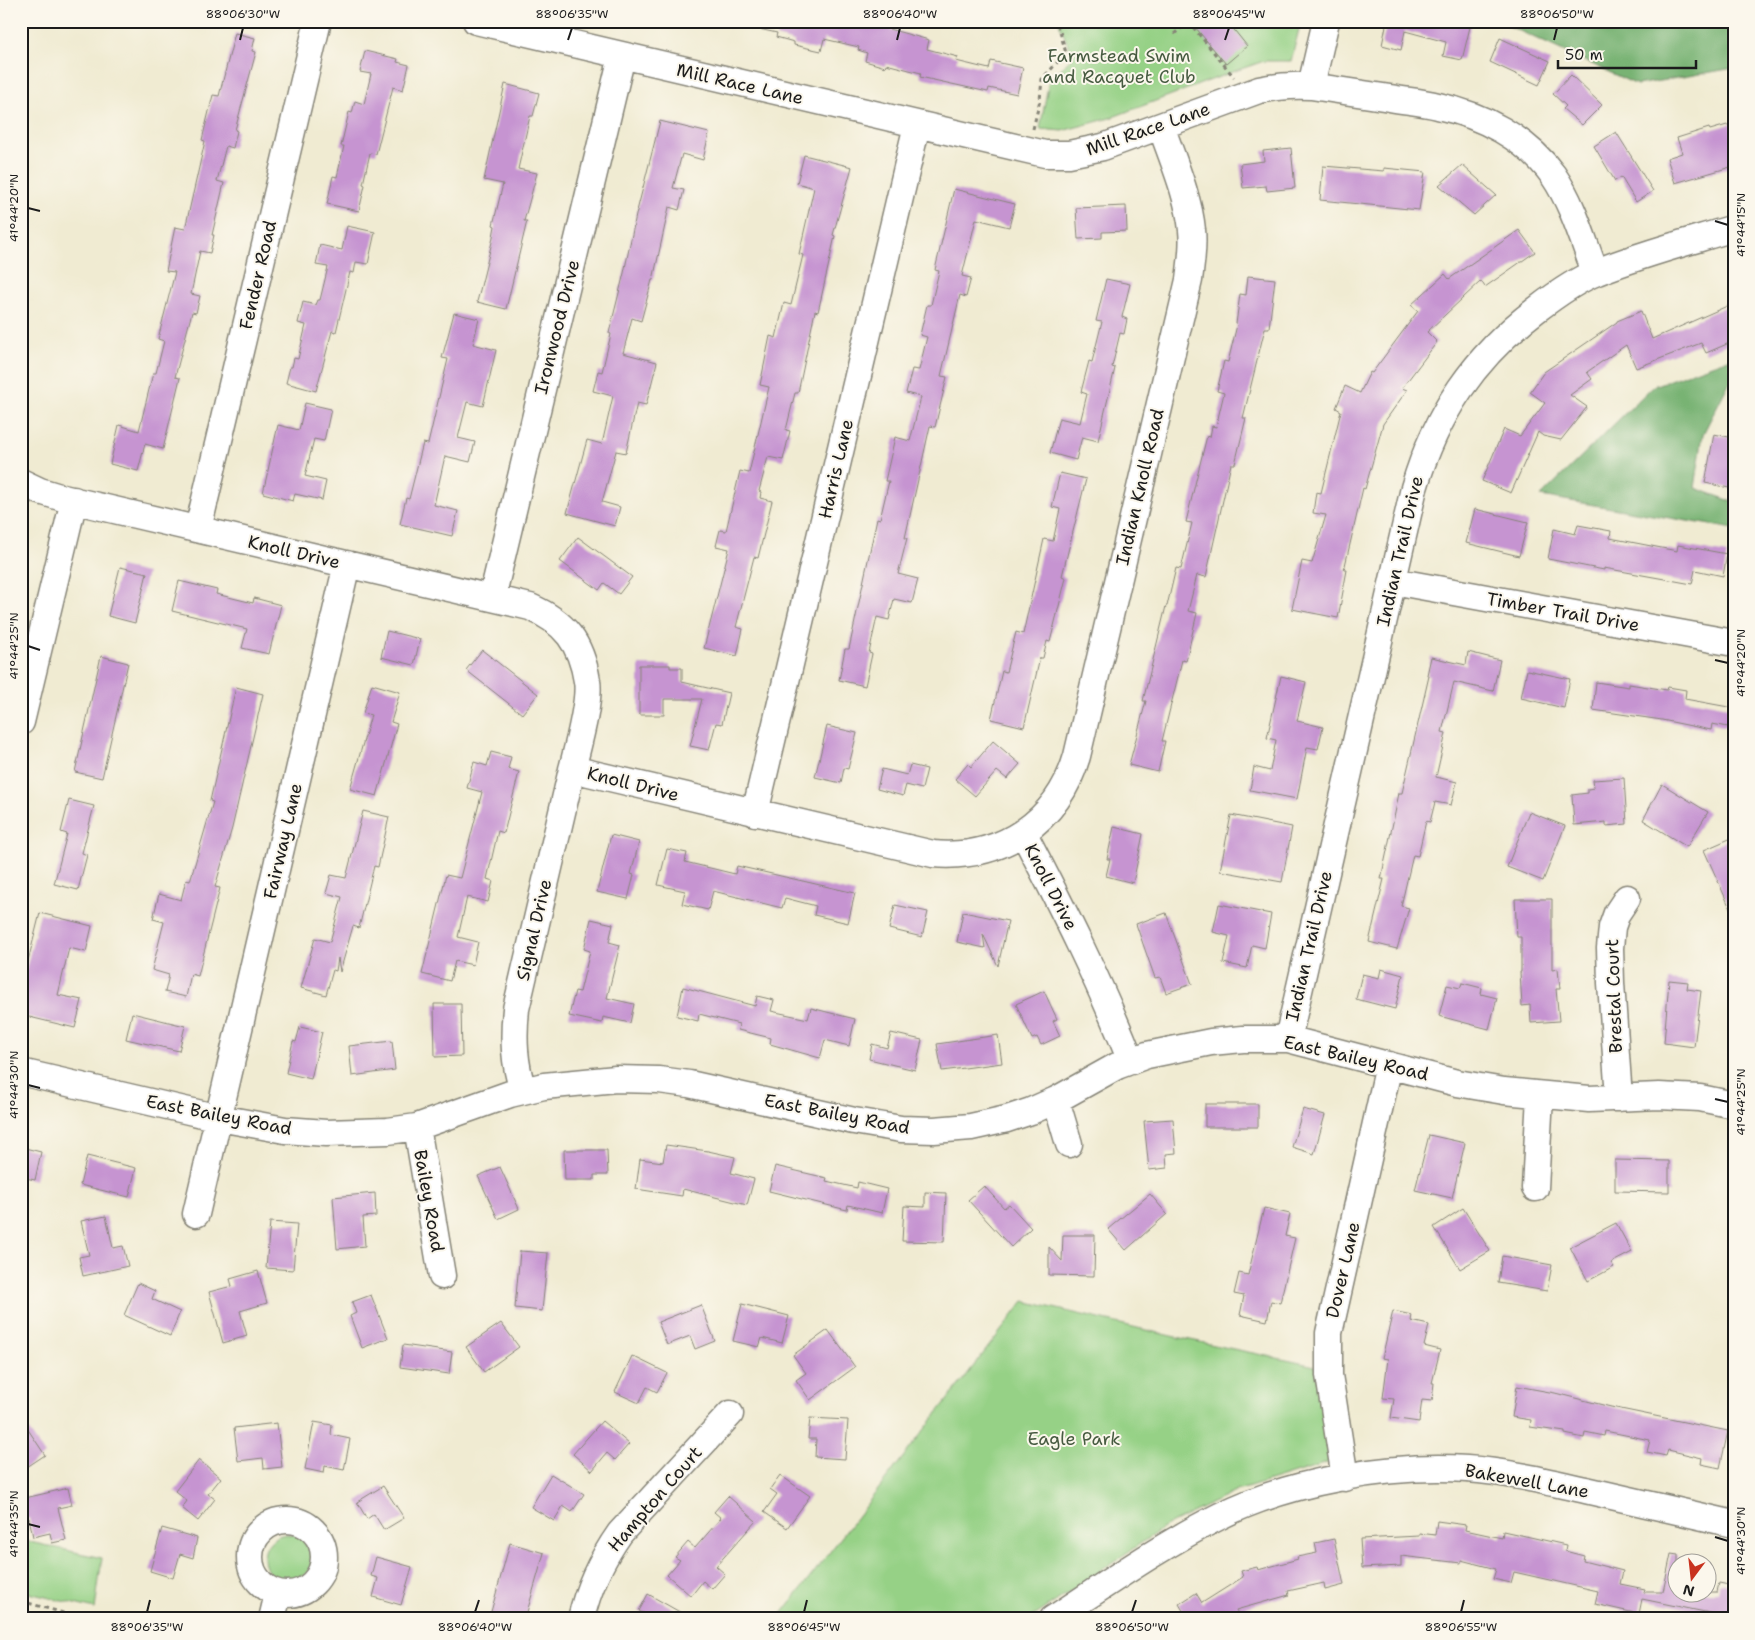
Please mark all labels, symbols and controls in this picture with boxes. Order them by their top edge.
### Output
text: 88°06'30"W [206,6,280,22]
text: 88°06'35"W [535,6,609,22]
text: 88°06'40"W [863,6,937,22]
text: 88°06'45"W [1193,6,1265,22]
text: 88°06'50"W [1520,6,1594,22]
scale bar [1558,38,1695,70]
park label: Farmstead Swim and Racquet Club [1042,44,1196,89]
text: 50 m [1565,45,1603,65]
street label: Mill Race Lane [674,58,806,110]
street label: Mill Race Lane [1083,97,1213,161]
text: 41°44'20"N [6,174,22,242]
text: 41°44'15"N [1733,193,1749,257]
street label: Fender Road [234,218,282,332]
street label: Ironwood Drive [529,257,585,397]
street label: Indian Knoll Road [1110,406,1170,568]
street label: Harris Lane [813,417,859,521]
street label: Indian Trail Drive [1371,473,1429,629]
street label: Knoll Drive [245,530,343,574]
street label: Timber Trail Drive [1485,587,1641,637]
text: 41°44'25"N [6,612,22,680]
text: 41°44'20"N [1733,629,1749,697]
street label: Knoll Drive [584,761,682,807]
street label: Fairway Lane [258,781,308,901]
street label: Knoll Drive [1019,840,1083,934]
street label: Indian Trail Drive [1280,868,1338,1024]
street label: Signal Drive [511,877,557,983]
street label: Brestal Court [1600,938,1628,1054]
street label: East Bailey Road [1281,1030,1431,1086]
text: 41°44'30"N [6,1051,22,1119]
text: 41°44'25"N [1733,1068,1749,1136]
street label: East Bailey Road [762,1088,912,1140]
street label: East Bailey Road [144,1089,294,1141]
street label: Bailey Road [408,1148,450,1254]
street label: Dover Lane [1320,1219,1366,1321]
park label: Eagle Park [1027,1427,1121,1451]
street label: Hampton Court [602,1441,708,1557]
street label: Bakewell Lane [1463,1458,1591,1504]
text: 41°44'35"N [6,1490,22,1558]
text: 41°44'30"N [1733,1507,1749,1575]
north arrow [1668,1552,1718,1602]
text: N [1681,1580,1696,1601]
text: 88°06'35"W [110,1619,184,1635]
text: 88°06'40"W [438,1619,512,1635]
text: 88°06'45"W [768,1619,840,1635]
text: 88°06'50"W [1095,1619,1169,1635]
text: 88°06'55"W [1425,1619,1497,1635]

